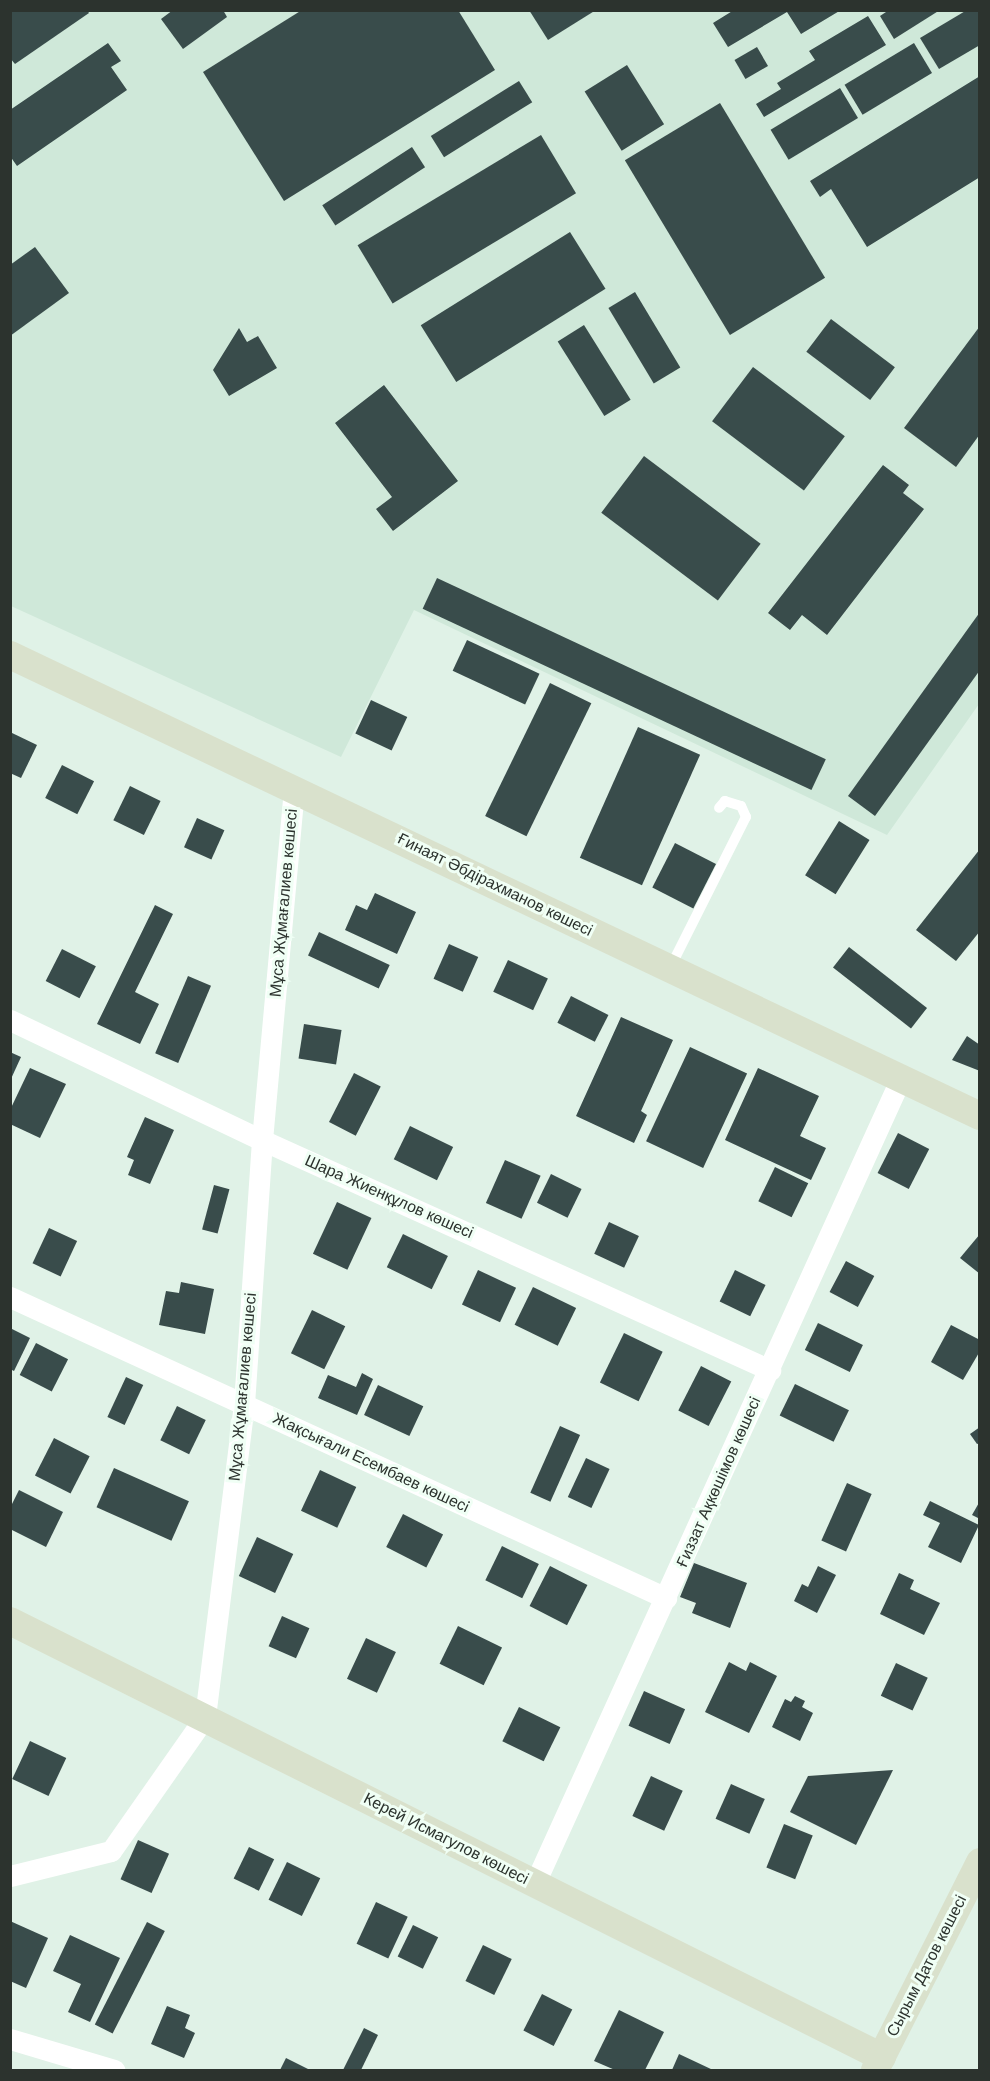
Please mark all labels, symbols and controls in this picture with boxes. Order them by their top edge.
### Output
street label: Мұса Жұмағалиев көшесі [266,808,302,998]
street label: Ғинаят Әбдірахманов көшесі [394,829,596,941]
street label: Шара Жиенқұлов көшесі [302,1151,476,1243]
street label: Мұса Жұмағалиев көшесі [225,1292,261,1482]
street label: Ғиззат Ақкөшімов көшесi [673,1394,765,1570]
street label: Жақсығали Есембаев көшесi [270,1409,472,1517]
street label: Керей Исмагулов көшесі [360,1789,532,1889]
street label: Сырым Датов көшесі [883,1892,971,2040]

